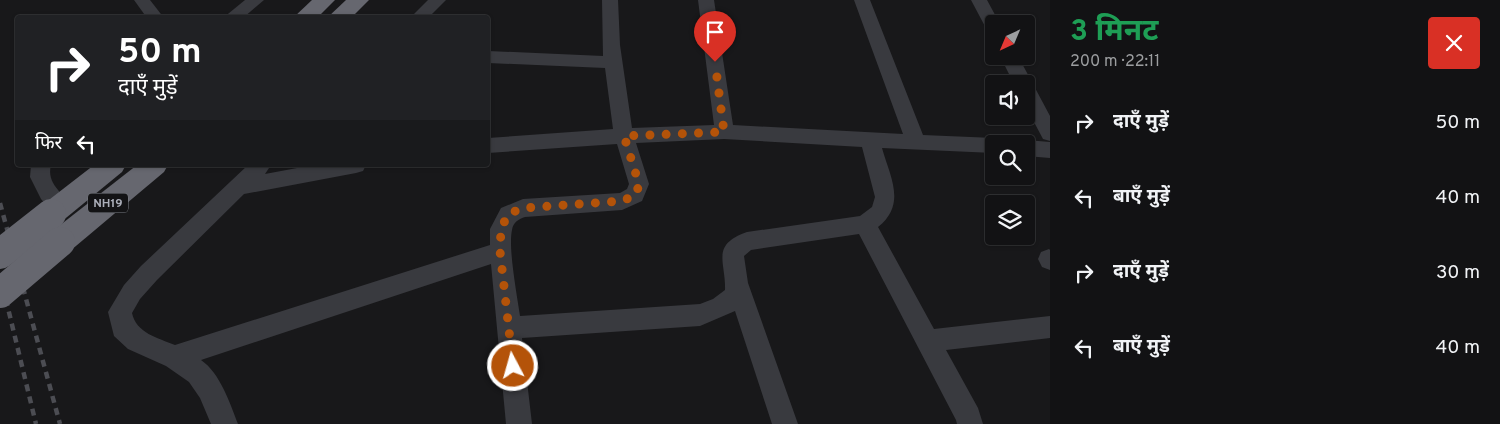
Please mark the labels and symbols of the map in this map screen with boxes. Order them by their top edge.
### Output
pin [694,11,736,62]
north arrow [985,15,1035,65]
road number: NH19 [88,194,128,212]
position arrow [486,339,538,391]

